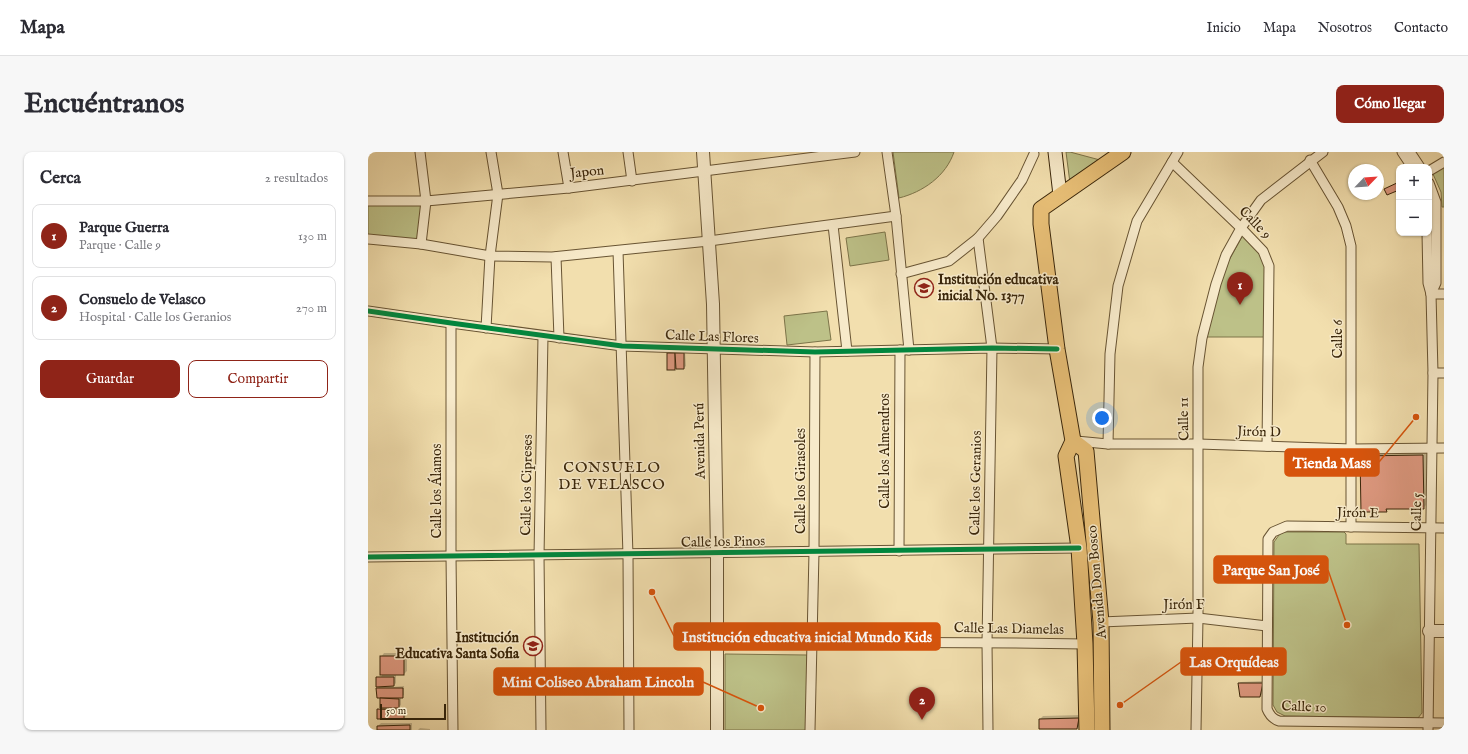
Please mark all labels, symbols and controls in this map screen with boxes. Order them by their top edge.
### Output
text: Mapa [20,16,65,40]
text: Inicio [1206,19,1241,37]
text: Mapa [1263,19,1296,37]
text: Nosotros [1318,19,1372,37]
text: Contacto [1394,19,1448,37]
button: Cómo llegar [1336,85,1444,123]
text: Encuéntranos [24,87,184,122]
street label: Japon [567,161,605,183]
north arrow [1348,164,1384,200]
map controls [1396,164,1432,236]
button: + [1396,164,1432,200]
text: Cerca [40,168,81,189]
text: 2 resultados [265,170,328,187]
button: − [1396,200,1432,236]
street label: Calle 9 [1235,203,1275,243]
text: Parque Guerra [79,218,169,237]
text: 1 [52,228,56,245]
text: 130 m [298,228,327,245]
text: Parque · Calle 9 [79,237,161,254]
place label: Institución educativa inicial No. 1377 [938,271,1060,305]
pin: 1 [1227,272,1253,305]
school or university icon: Institución educativa inicial No. 1377 [913,277,935,299]
text: Consuelo de Velasco [79,290,206,309]
text: 2 [51,300,57,317]
text: 270 m [296,300,327,317]
text: Hospital · Calle los Geranios [79,309,231,326]
street label: Calle 6 [1329,318,1347,359]
street label: Calle Las Flores [665,326,759,348]
button: Guardar [40,360,180,398]
button: Compartir [188,360,328,398]
street label: Calle los Almendros [876,393,894,509]
street label: Calle 11 [1175,397,1193,441]
street label: Avenida Perú [690,403,710,480]
your location [1092,408,1112,428]
street label: Jirón D [1235,422,1281,442]
street label: Calle los Girasoles [792,428,810,534]
street label: Calle los Geranios [966,430,986,536]
street label: Calle los Cipreses [517,434,537,536]
street label: Calle los Álamos [427,443,446,539]
callout: Tienda Mass [1285,449,1379,476]
text: Tienda Mass [1292,454,1372,473]
district label: CONSUELO DE VELASCO [558,458,666,494]
street label: Calle 5 [1408,493,1426,531]
street label: Jirón E [1335,504,1380,522]
street label: Avenida Don Bosco [1083,524,1111,641]
street label: Calle los Pinos [681,532,765,552]
callout: Parque San José [1214,556,1328,583]
text: Parque San José [1222,561,1320,580]
street label: Jirón F [1161,596,1205,614]
street label: Calle Las Diamelas [954,619,1064,639]
callout: Institución educativa inicial Mundo Kids [674,623,940,650]
text: Institución educativa inicial Mundo Kids [682,628,933,647]
place label: Institución Educativa Santa Sofia [395,629,520,663]
school or university icon: Institución Educativa Santa Sofia [522,635,544,657]
callout: Las Orquídeas [1181,648,1286,675]
text: Las Orquídeas [1189,653,1279,672]
callout: Mini Coliseo Abraham Lincoln [494,668,703,695]
text: Mini Coliseo Abraham Lincoln [502,673,694,692]
pin: 2 [909,687,935,720]
street label: Calle 10 [1281,697,1327,717]
scale bar [380,702,446,721]
text: 50 m [386,704,406,718]

